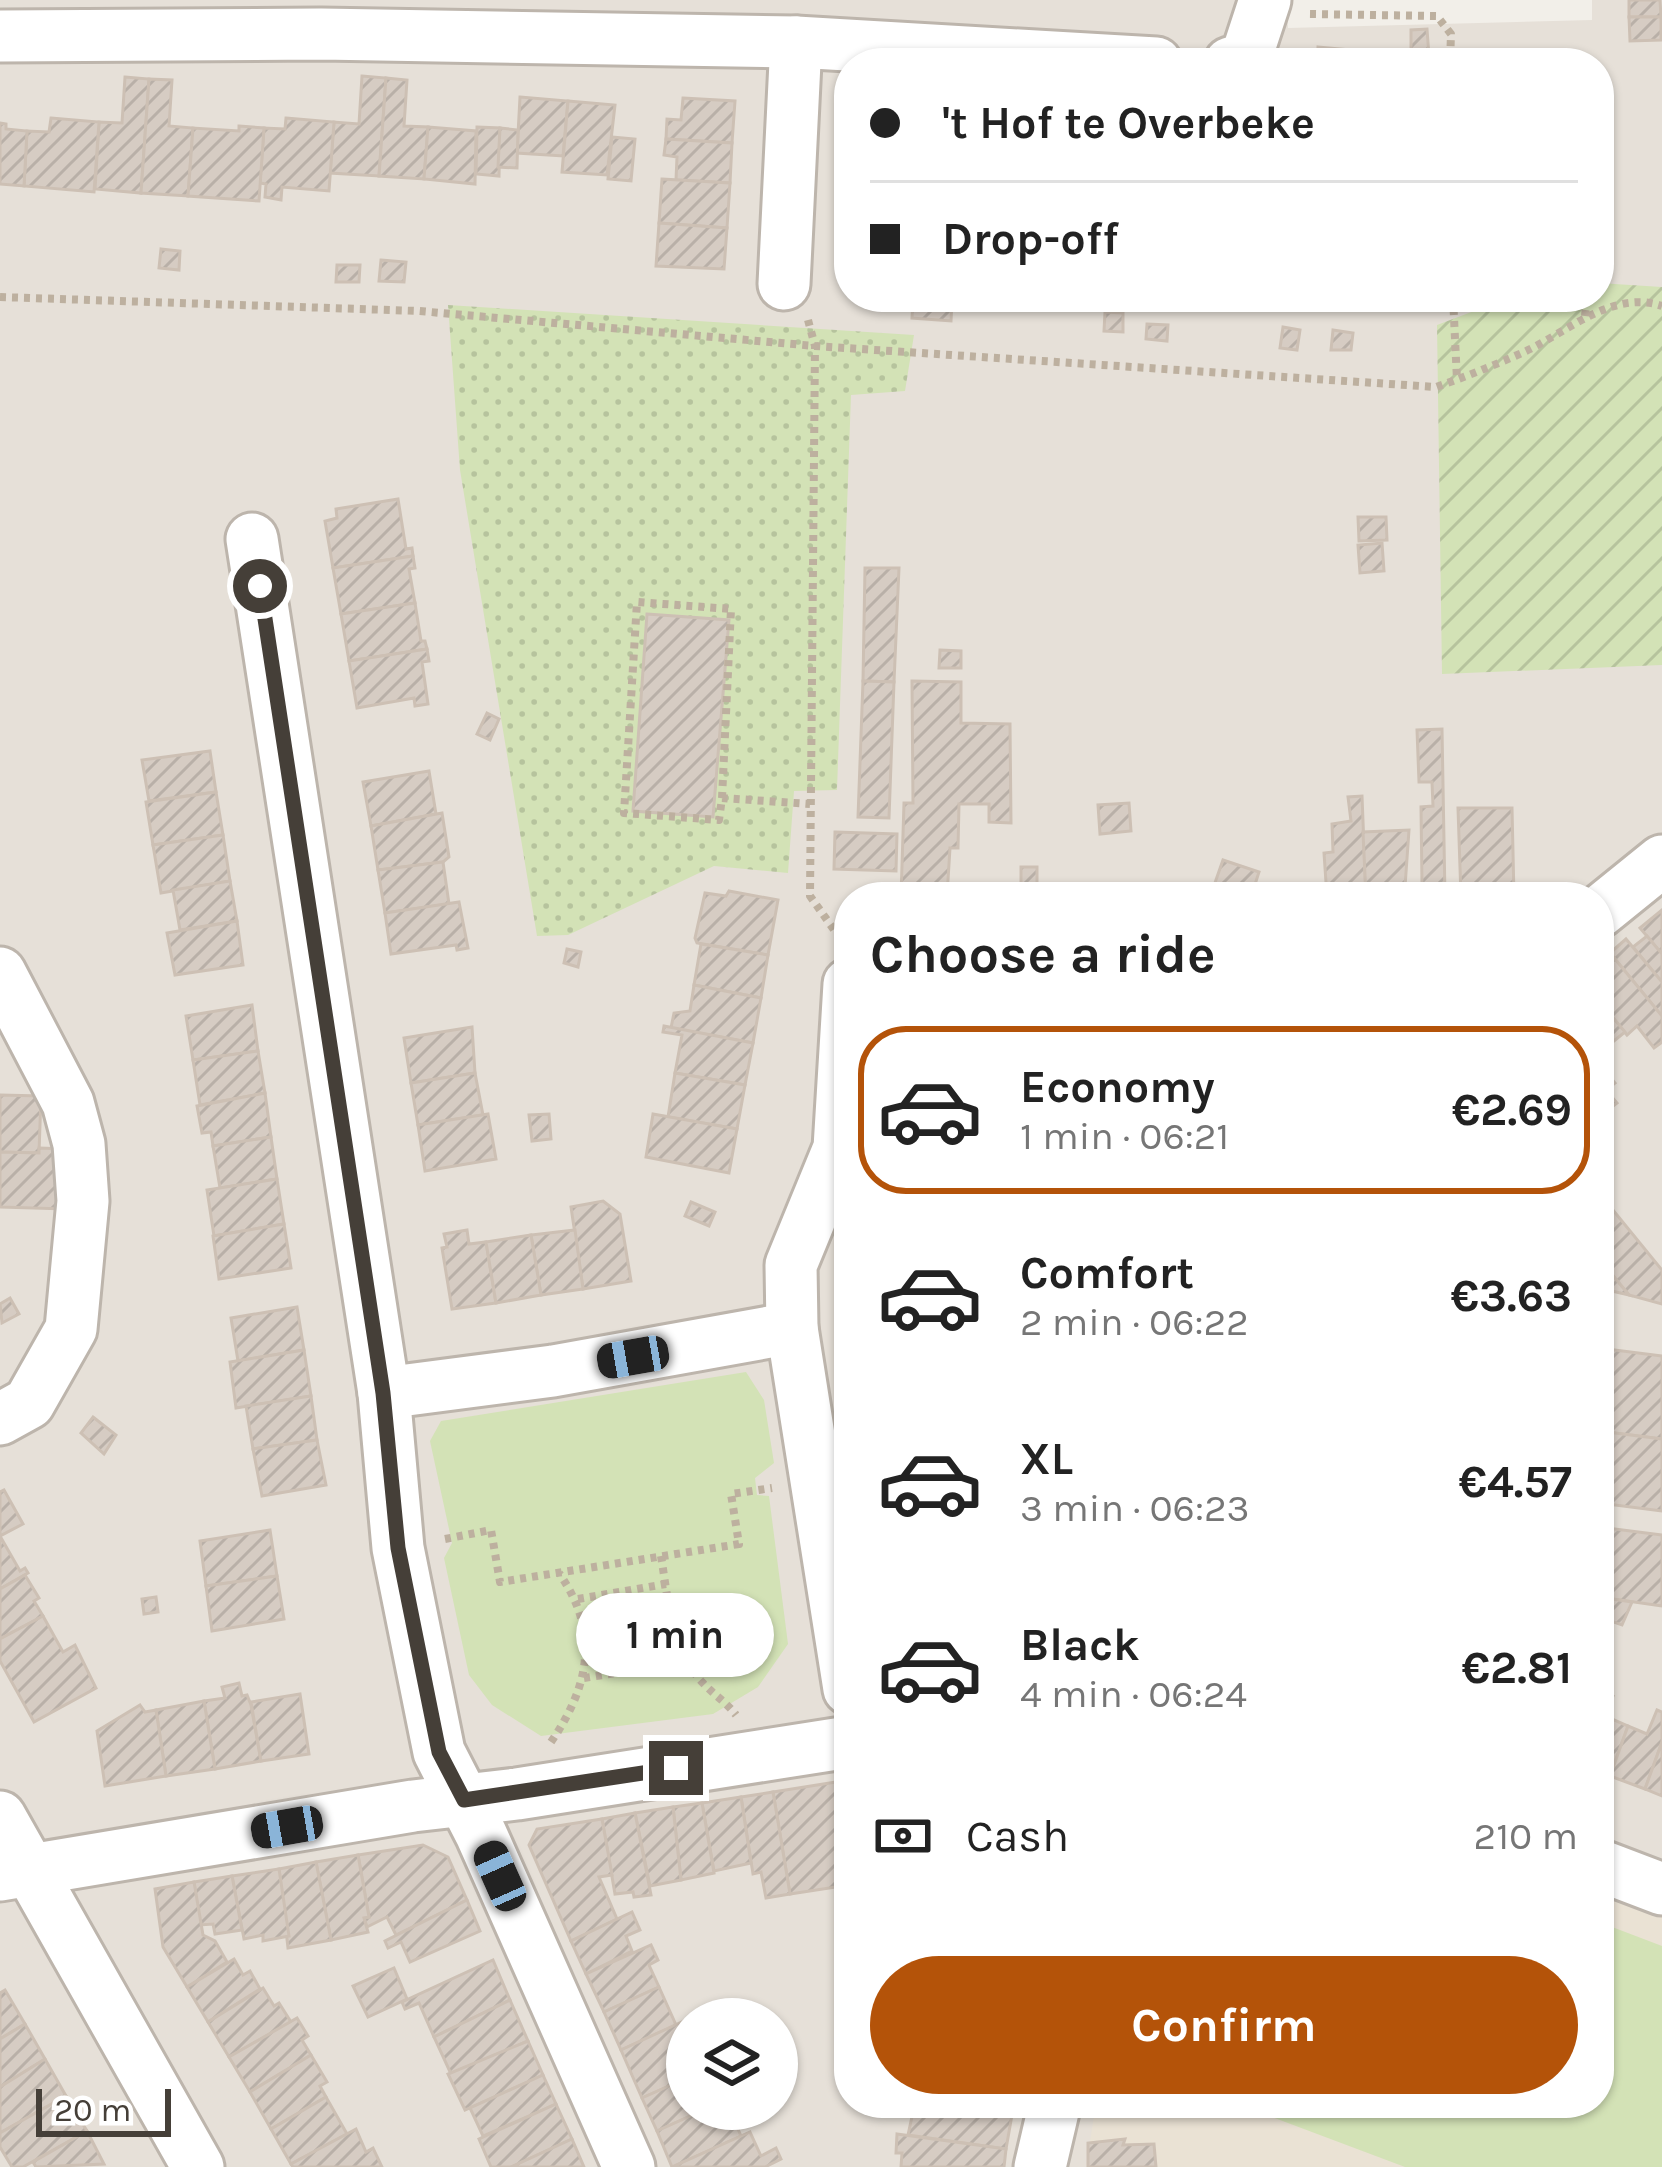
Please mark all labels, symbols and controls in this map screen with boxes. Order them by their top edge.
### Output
text: 't Hof te Overbeke [942,97,1315,149]
text: Drop-off [942,213,1119,265]
route start [233,559,287,613]
text: Choose a ride [870,922,1216,986]
icon: car [876,1056,984,1164]
text: Economy [1020,1061,1215,1113]
text: €2.69 [1452,1084,1572,1136]
text: 1 min · 06:21 [1020,1113,1229,1159]
icon: car [876,1242,984,1350]
text: Comfort [1020,1247,1194,1299]
text: €3.63 [1451,1270,1572,1322]
text: 2 min · 06:22 [1020,1299,1249,1345]
car [594,1333,672,1381]
icon: car [876,1428,984,1536]
text: XL [1020,1433,1073,1485]
text: €4.57 [1458,1456,1572,1508]
text: 3 min · 06:23 [1020,1485,1250,1531]
callout: 1 min [577,1594,775,1678]
text: 1 min [626,1612,724,1658]
icon: car [876,1614,984,1722]
text: Black [1020,1619,1140,1671]
text: €2.81 [1461,1642,1572,1694]
text: 4 min · 06:24 [1020,1671,1247,1717]
route end [649,1741,703,1795]
car [248,1803,326,1851]
icon: cash [870,1803,936,1869]
text: Cash [966,1810,1069,1862]
text: 210 m [1474,1813,1578,1859]
car [469,1836,531,1916]
button: Confirm [870,1956,1578,2094]
map controls [666,1998,798,2130]
button: layers [666,1998,798,2130]
scale bar [36,2083,171,2136]
text: 20 m [54,2091,131,2129]

